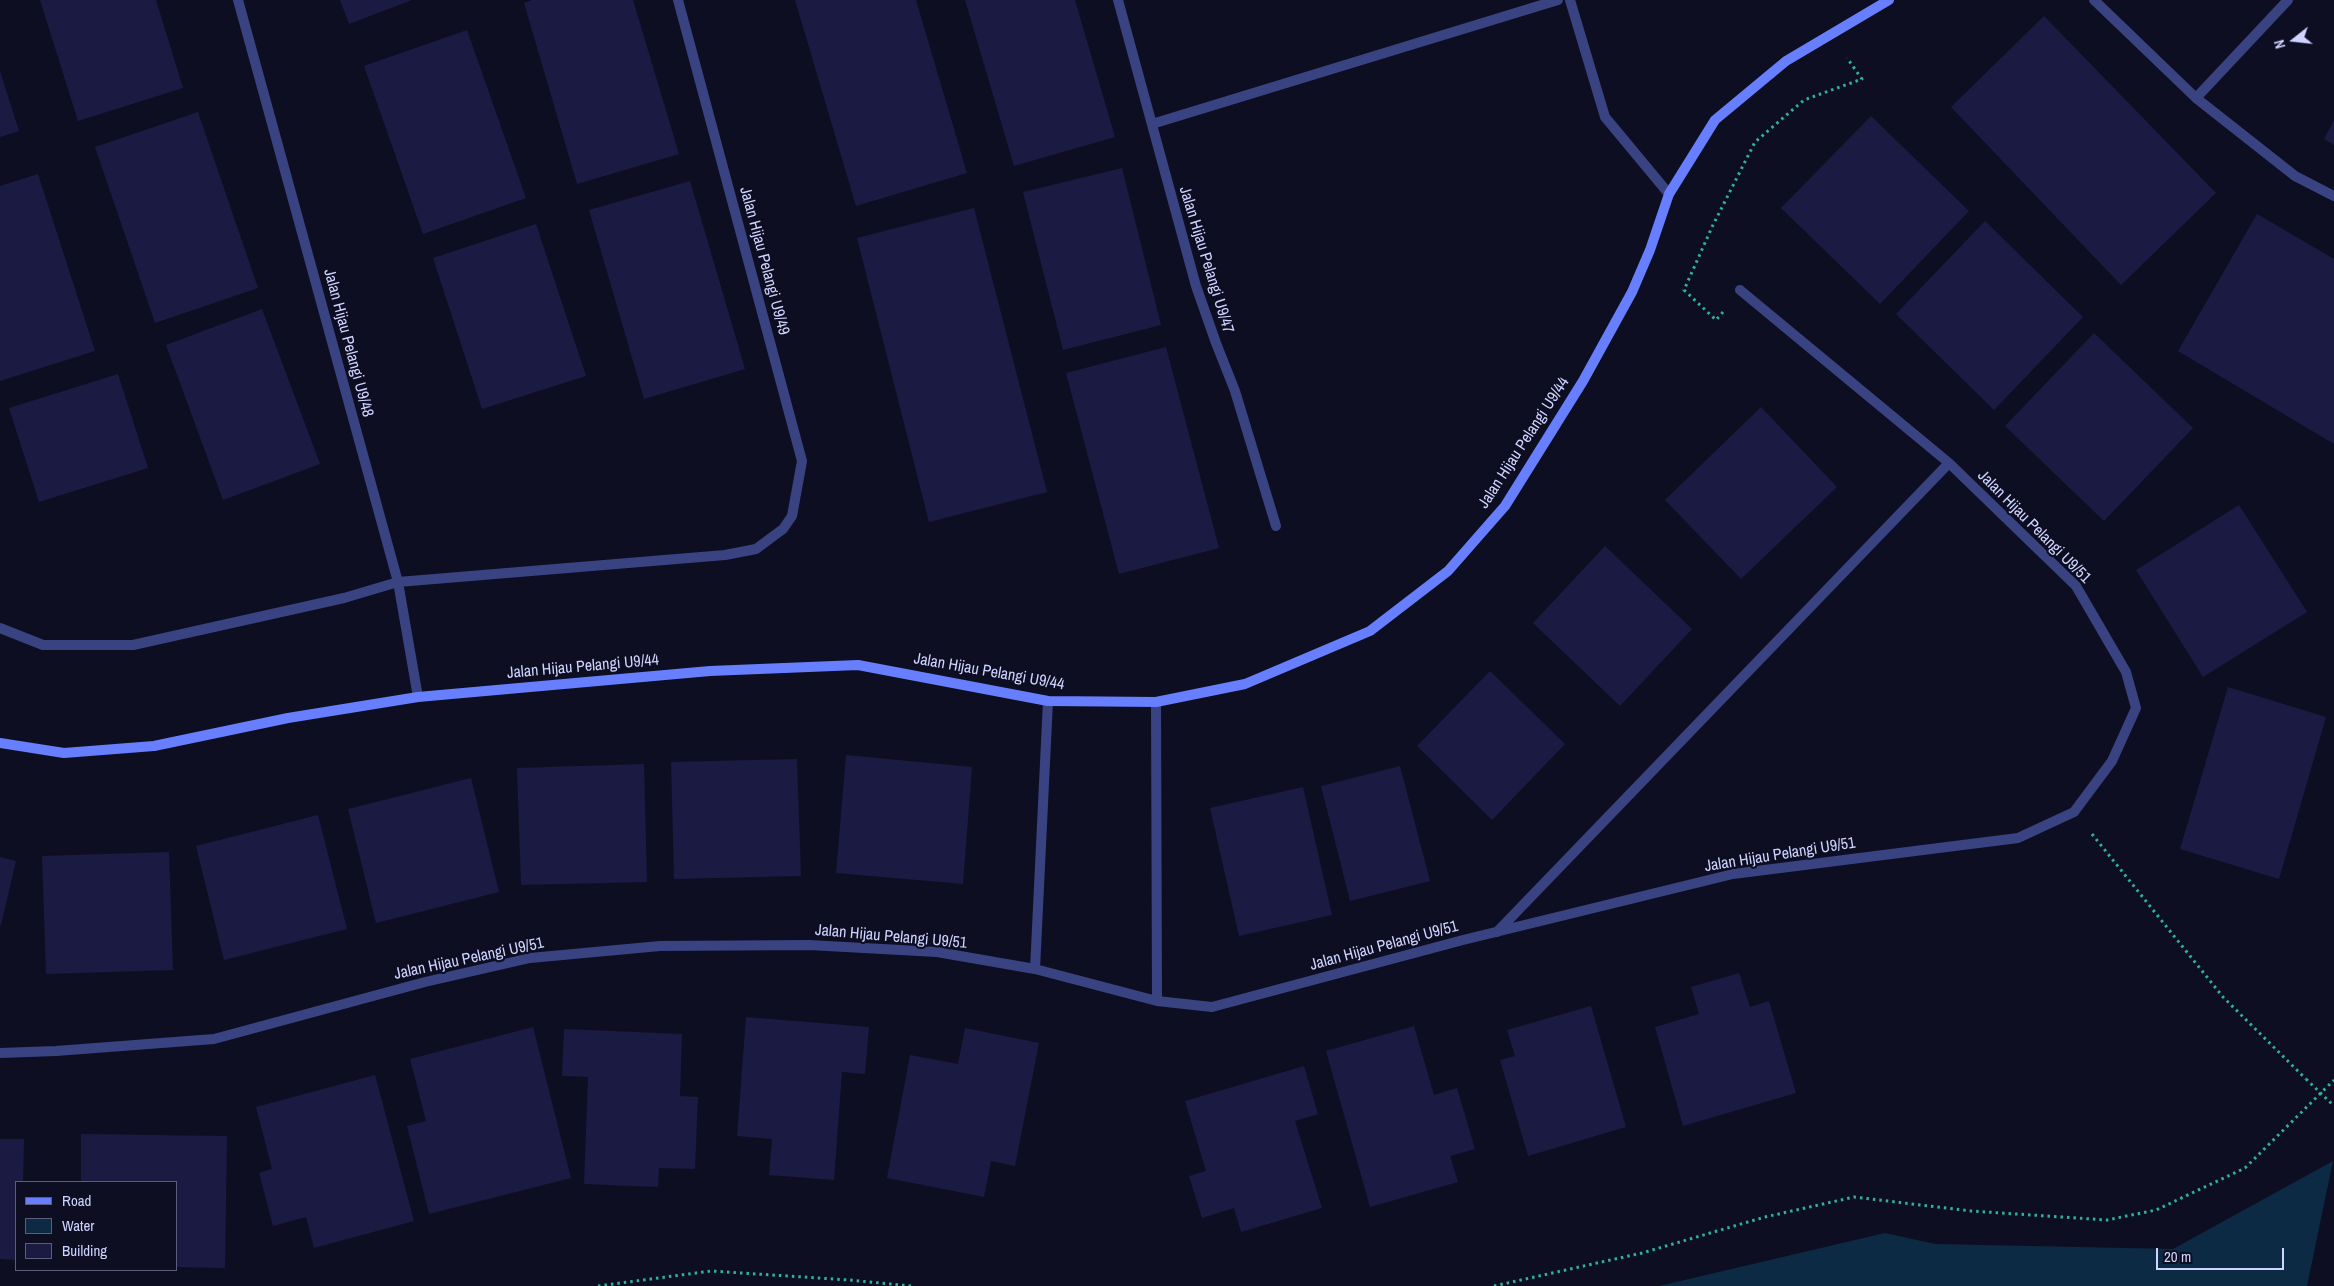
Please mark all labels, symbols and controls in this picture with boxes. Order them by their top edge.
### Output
north arrow [2269,15,2319,65]
text: N [2270,38,2289,51]
street label: Jalan Hijau Pelangi U9/47 [1175,184,1237,336]
street label: Jalan Hijau Pelangi U9/49 [735,185,793,337]
street label: Jalan Hijau Pelangi U9/48 [319,267,377,419]
street label: Jalan Hijau Pelangi U9/44 [1474,374,1574,512]
street label: Jalan Hijau Pelangi U9/51 [1973,466,2095,588]
street label: Jalan Hijau Pelangi U9/44 [912,649,1066,695]
street label: Jalan Hijau Pelangi U9/44 [506,651,660,683]
street label: Jalan Hijau Pelangi U9/51 [1703,834,1857,876]
street label: Jalan Hijau Pelangi U9/51 [1308,917,1460,975]
street label: Jalan Hijau Pelangi U9/51 [814,921,968,953]
street label: Jalan Hijau Pelangi U9/51 [392,934,546,984]
legend [15,1181,178,1271]
text: Road [62,1190,91,1211]
text: Water [62,1215,94,1236]
scale bar [2159,1238,2286,1270]
text: Building [62,1240,107,1261]
text: 20 m [2164,1246,2191,1267]

